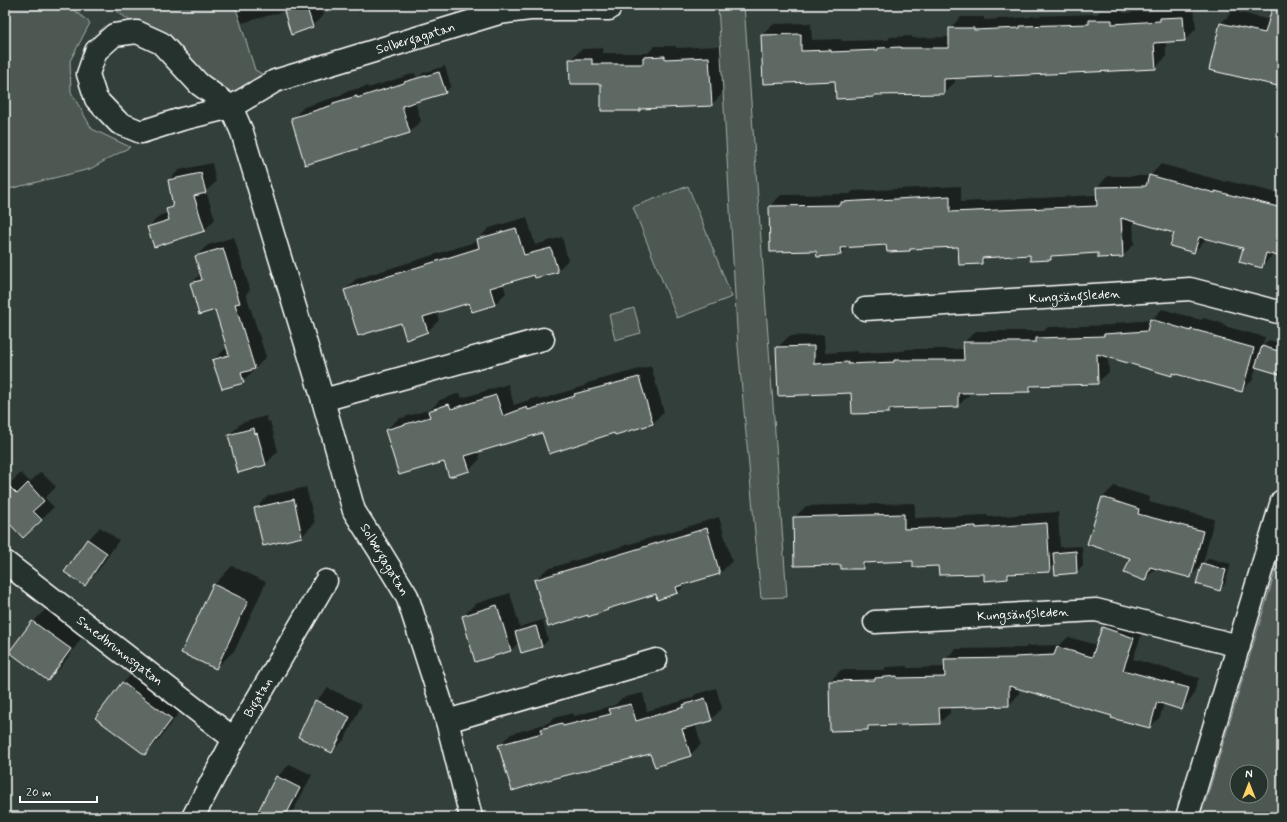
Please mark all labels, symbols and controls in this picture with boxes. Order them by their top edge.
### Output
street label: Solbergagatan [374,18,457,58]
street label: Kungsängsleden [1028,285,1121,307]
street label: Solbergagatan [354,521,412,600]
street label: Kungsängsleden [977,603,1069,625]
street label: Smedbrunnsgatan [73,612,167,690]
street label: Bigatan [240,675,276,721]
north arrow [1229,764,1269,804]
text: N [1245,768,1253,782]
scale bar [20,778,97,804]
text: 20 m [26,785,52,801]

